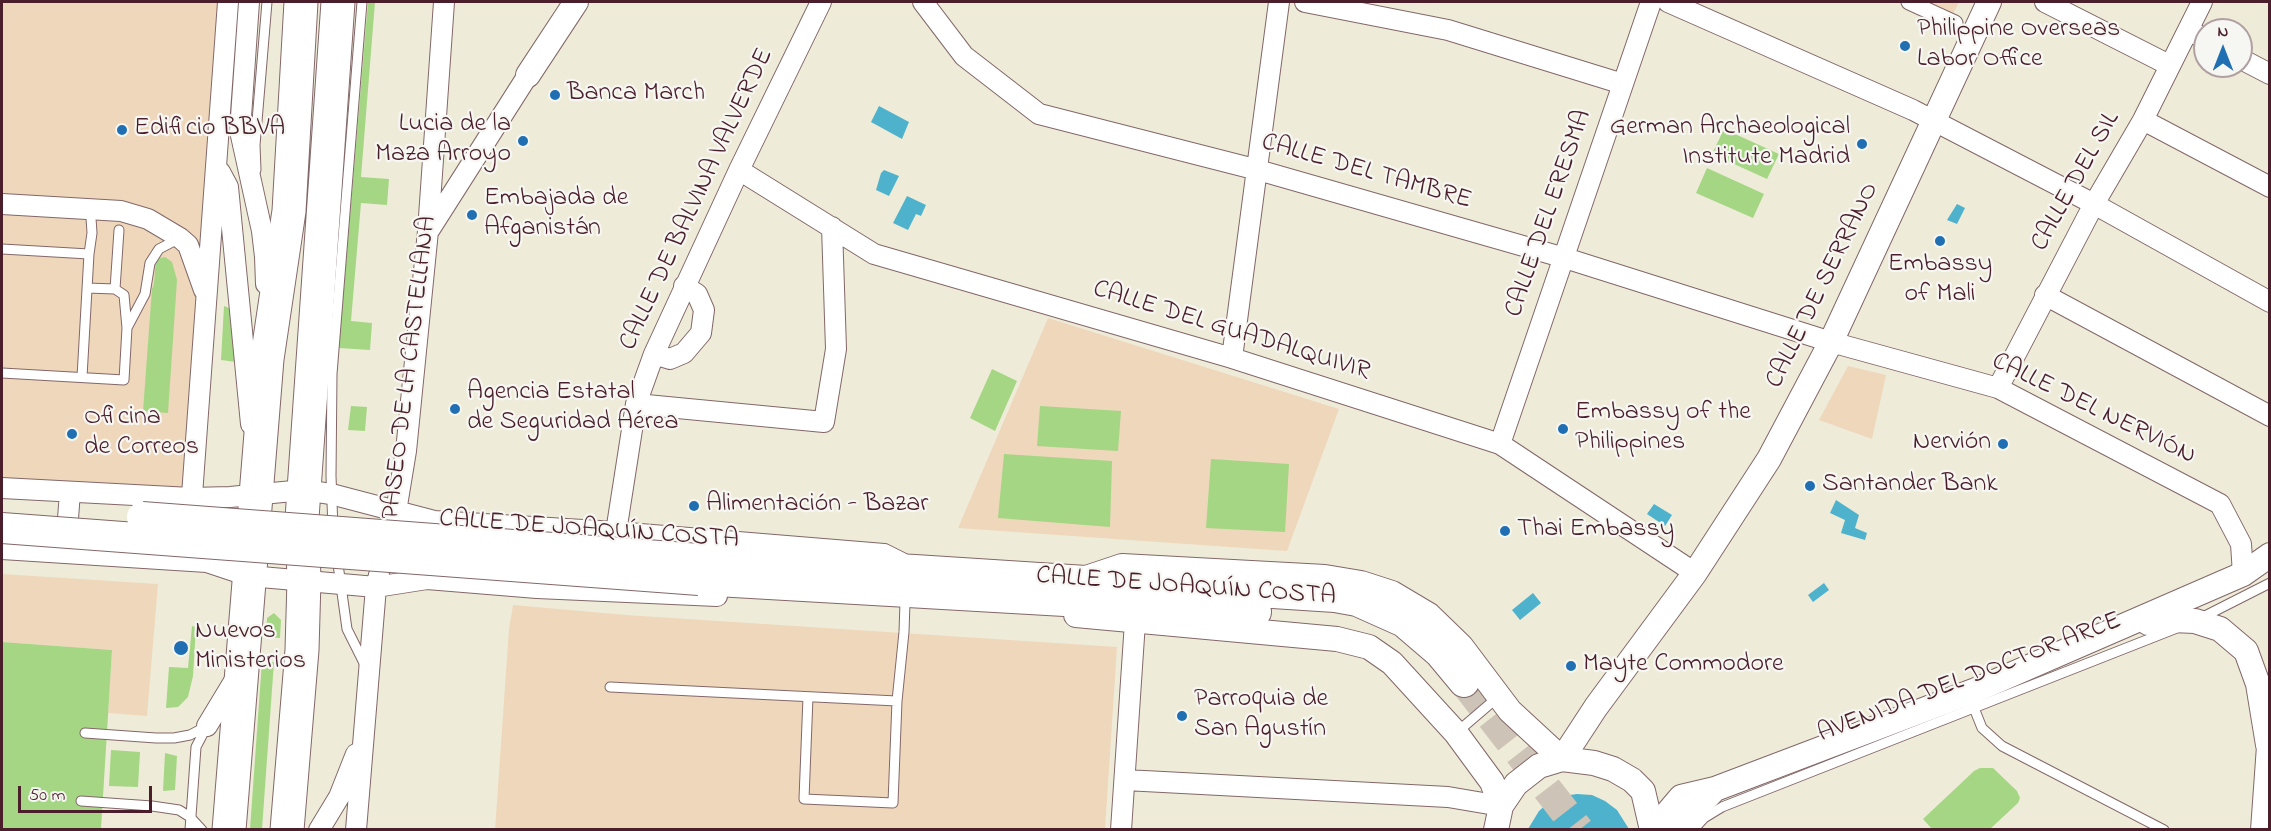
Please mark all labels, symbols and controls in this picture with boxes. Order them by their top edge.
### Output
place label: Philippine Overseas Labor Office [1917,15,2120,76]
north arrow [2193,18,2253,78]
text: N [2218,20,2228,44]
marker: Philippine Overseas Labor Office [1898,39,1912,53]
street label: CALLE DE BALVINA VALVERDE [614,44,782,356]
place label: Banca March [567,79,705,111]
marker: Banca March [548,88,562,102]
street label: CALLE DEL ERESMA [1500,106,1600,322]
street label: CALLE DEL SIL [2026,107,2128,257]
place label: Lucia de la Maza Arroyo [375,110,511,172]
place label: German Archaeological Institute Madrid [1610,113,1850,174]
place label: Edificio BBVA [134,114,285,146]
marker: Edificio BBVA [115,123,129,137]
street label: CALLE DEL TAMBRE [1257,128,1475,218]
marker: Lucia de la Maza Arroyo [516,134,530,148]
marker: German Archaeological Institute Madrid [1855,137,1869,151]
street label: CALLE DE SERRANO [1761,178,1887,394]
place label: Embajada de Afganistán [484,184,628,246]
marker: Embajada de Afganistán [465,208,479,222]
street label: PASEO DE LA CASTELLANA [377,215,445,521]
marker: Embassy of Mali [1933,234,1947,248]
place label: Embassy of Mali [1888,250,1992,312]
street label: CALLE DEL GUADALQUIVIR [1089,275,1373,389]
street label: CALLE DEL NERVIÓN [1986,347,2200,473]
place label: Agencia Estatal de Seguridad Aérea [467,378,679,440]
place label: Embassy of the Philippines [1575,398,1751,460]
marker: Agencia Estatal de Seguridad Aérea [448,402,462,416]
place label: Oficina de Correos [84,403,199,464]
marker: Embassy of the Philippines [1556,422,1570,436]
marker: Oficina de Correos [65,427,79,441]
place label: Nervión [1913,428,1991,460]
marker: Nervión [1996,437,2010,451]
place label: Santander Bank [1822,470,1998,502]
marker: Santander Bank [1803,479,1817,493]
place label: Alimentación - Bazar [706,490,928,522]
marker: Alimentación - Bazar [687,499,701,513]
street label: CALLE DE JOAQUÍN COSTA [438,505,740,557]
place label: Thai Embassy [1517,515,1674,547]
marker: Thai Embassy [1498,524,1512,538]
street label: CALLE DE JOAQUÍN COSTA [1035,562,1337,614]
street label: AVENIDA DEL DOCTOR ARCE [1814,607,2126,751]
place label: Nuevos Ministerios [195,617,306,678]
marker: Nuevos Ministerios [172,639,190,657]
place label: Mayte Commodore [1583,650,1784,682]
marker: Mayte Commodore [1564,659,1578,673]
place label: Parroquia de San Agustín [1194,685,1328,746]
marker: Parroquia de San Agustín [1175,709,1189,723]
scale bar [21,774,154,812]
text: 50 m [29,783,66,809]

